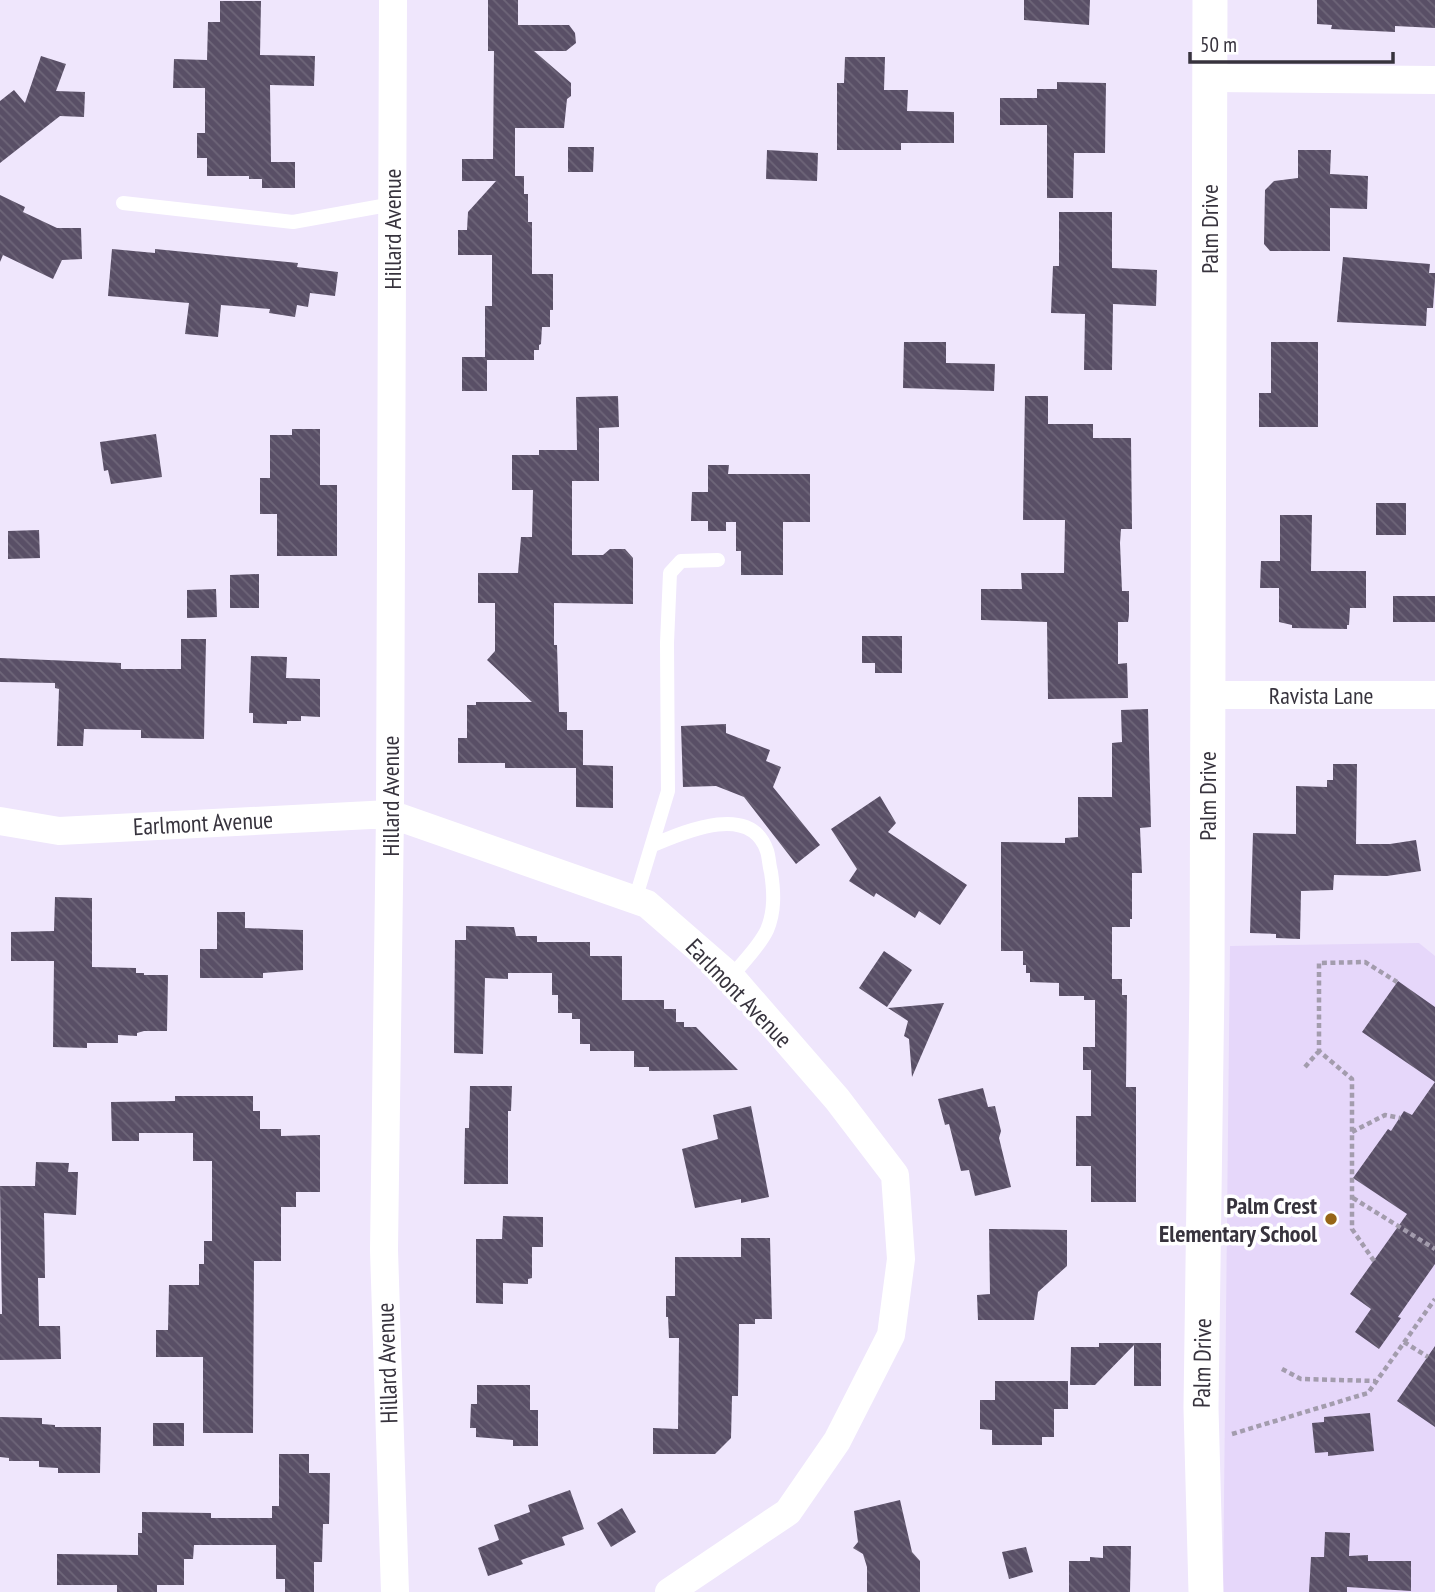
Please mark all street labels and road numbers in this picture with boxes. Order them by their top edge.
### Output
street label: Hillard Avenue [377,169,408,289]
street label: Palm Drive [1194,184,1225,274]
street label: Ravista Lane [1269,680,1373,711]
street label: Hillard Avenue [375,736,406,856]
street label: Palm Drive [1192,751,1223,841]
street label: Earlmont Avenue [132,804,274,842]
street label: Earlmont Avenue [679,932,799,1054]
street label: Hillard Avenue [369,1302,405,1424]
street label: Palm Drive [1186,1318,1218,1408]

